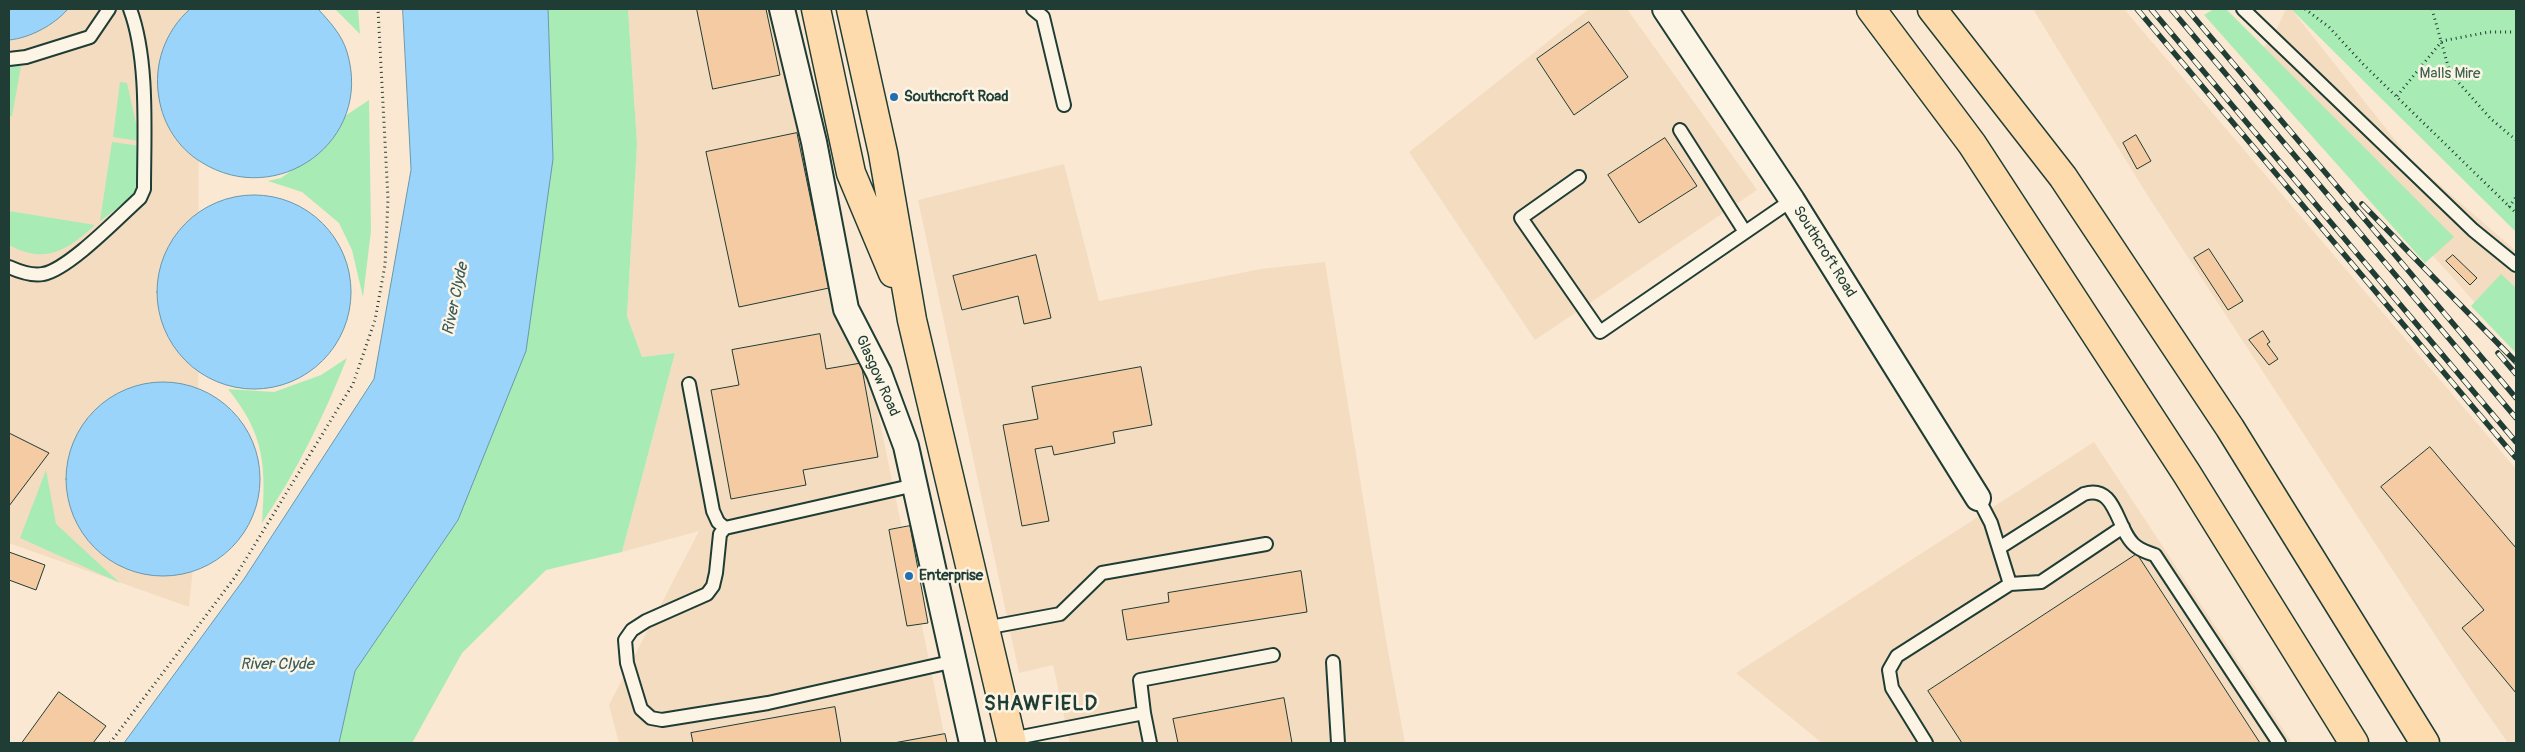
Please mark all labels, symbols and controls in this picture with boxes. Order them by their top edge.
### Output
park label: Malls Mire [2420,65,2480,83]
place label: Southcroft Road [904,88,1009,106]
marker: Southcroft Road [888,91,900,103]
street label: Southcroft Road [1789,203,1859,301]
water label: River Clyde [439,261,473,337]
street label: Glasgow Road [851,333,903,419]
place label: Enterprise [919,567,983,585]
marker: Enterprise [903,570,915,582]
water label: River Clyde [240,655,314,675]
district label: SHAWFIELD [983,693,1099,717]

